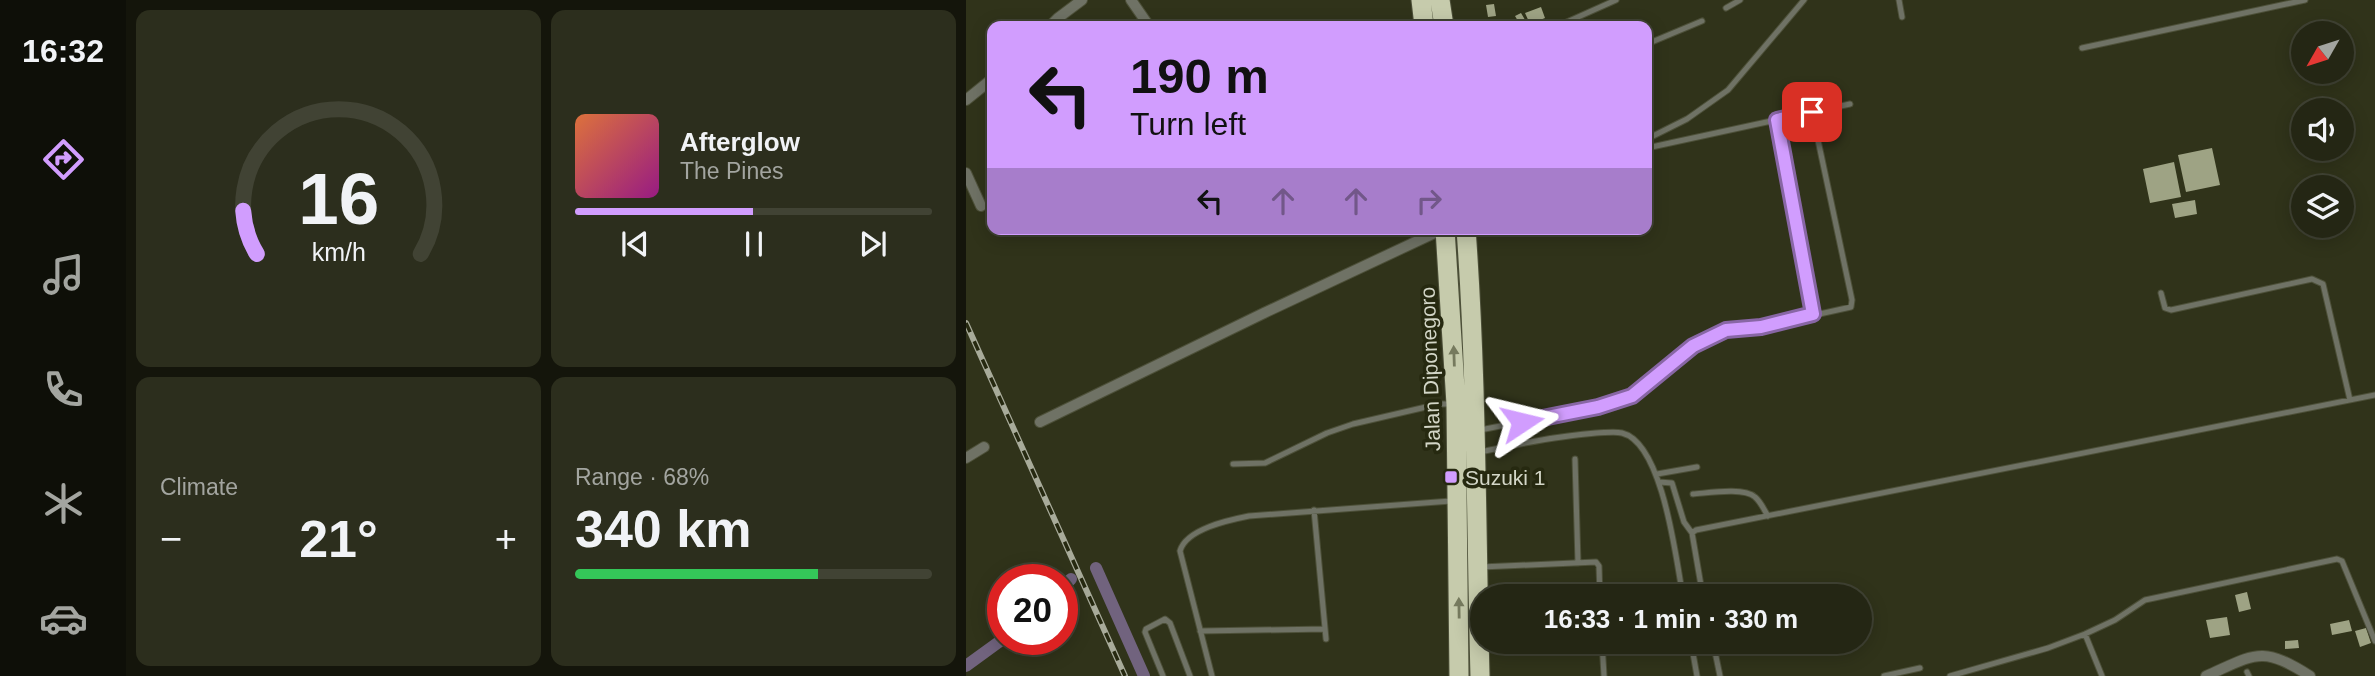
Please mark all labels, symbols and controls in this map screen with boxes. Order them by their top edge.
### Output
north arrow [2291,21,2354,84]
map controls [2291,21,2354,238]
text: 16:32 [22,33,104,69]
icon: left [1015,49,1106,140]
text: 190 m [1130,49,1269,103]
pin [1782,82,1842,142]
icon: arrive [1793,93,1831,131]
button: sound [2291,98,2354,161]
text: Turn left [1130,106,1246,142]
text: Afterglow [680,127,800,157]
icon: directions [39,135,88,184]
text: The Pines [680,158,784,184]
text: 16 [298,159,379,240]
button: layers [2291,175,2354,238]
icon: left [1191,182,1229,220]
icon: ahead [1264,182,1302,220]
icon: ahead [1337,182,1375,220]
icon: right [1410,182,1448,220]
icon: previous [616,225,654,263]
icon: pause [735,225,773,263]
icon: next [854,225,892,263]
text: km/h [311,238,366,266]
icon: music [39,250,88,299]
street label: Jalan Diponegoro [1416,286,1444,452]
one-way arrow [1449,345,1460,367]
icon: phone [39,365,88,414]
position arrow [1485,385,1559,459]
text: Range · 68% [575,464,709,490]
place label: Suzuki 1 [1465,466,1546,489]
marker: Suzuki 1 [1443,469,1459,485]
text: Climate [160,474,238,500]
icon: climate [39,479,88,528]
text: 340 km [575,500,751,558]
text: 21° [299,510,378,568]
text: − [160,518,182,560]
text: + [495,518,517,560]
speed limit sign: 20 [987,564,1078,655]
icon: car [39,594,88,643]
one-way arrow [1453,597,1465,619]
text: 16:33 · 1 min · 330 m [1544,604,1798,634]

